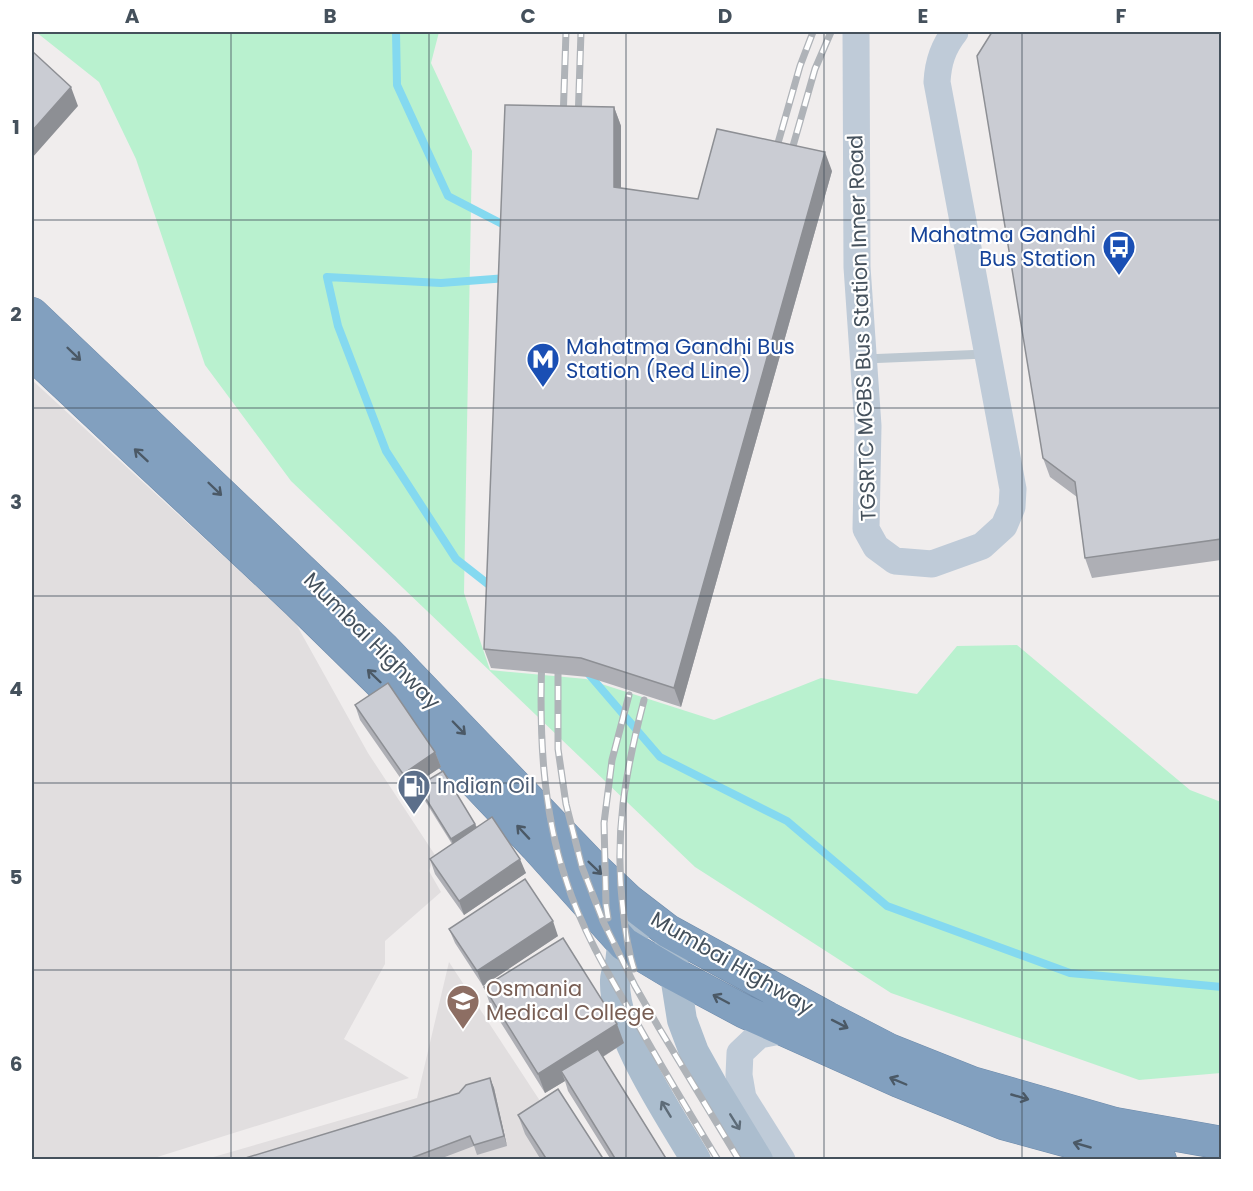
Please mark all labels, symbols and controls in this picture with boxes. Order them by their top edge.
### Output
text: A [125,2,140,30]
text: B [323,2,337,30]
text: C [520,2,536,30]
text: D [718,2,732,30]
text: E [918,2,928,30]
text: F [1116,2,1127,30]
text: 1 [12,113,20,141]
street label: TGSRTC MGBS Bus Station Inner Road [840,134,883,522]
place label: Mahatma Gandhi Bus Station [910,220,1096,273]
bus stop icon: Mahatma Gandhi Bus Station [1101,229,1137,276]
text: 2 [10,300,22,328]
place label: Mahatma Gandhi Bus Station (Red Line) [566,332,795,385]
metro station icon: Mahatma Gandhi Bus Station (Red Line) [525,341,561,388]
one-way arrow [66,347,81,361]
one-way arrow [134,448,149,462]
one-way arrow [208,481,223,496]
text: 3 [10,488,22,516]
street label: Mumbai Highway [297,566,447,716]
one-way arrow [366,669,381,684]
text: 4 [9,675,23,703]
one-way arrow [452,720,466,735]
fuel station icon: Indian Oil [396,768,432,815]
place label: Indian Oil [437,771,535,800]
one-way arrow [516,825,530,840]
one-way arrow [587,861,602,876]
text: 5 [10,863,23,891]
street label: Mumbai Highway [646,904,819,1021]
place label: Osmania Medical College [486,974,654,1027]
school or university icon: Osmania Medical College [445,983,481,1030]
one-way arrow [712,993,730,1004]
one-way arrow [830,1019,848,1031]
text: 6 [10,1050,22,1078]
one-way arrow [889,1075,907,1086]
one-way arrow [1010,1092,1029,1103]
one-way arrow [660,1101,672,1118]
one-way arrow [730,1113,742,1130]
one-way arrow [1073,1139,1092,1150]

